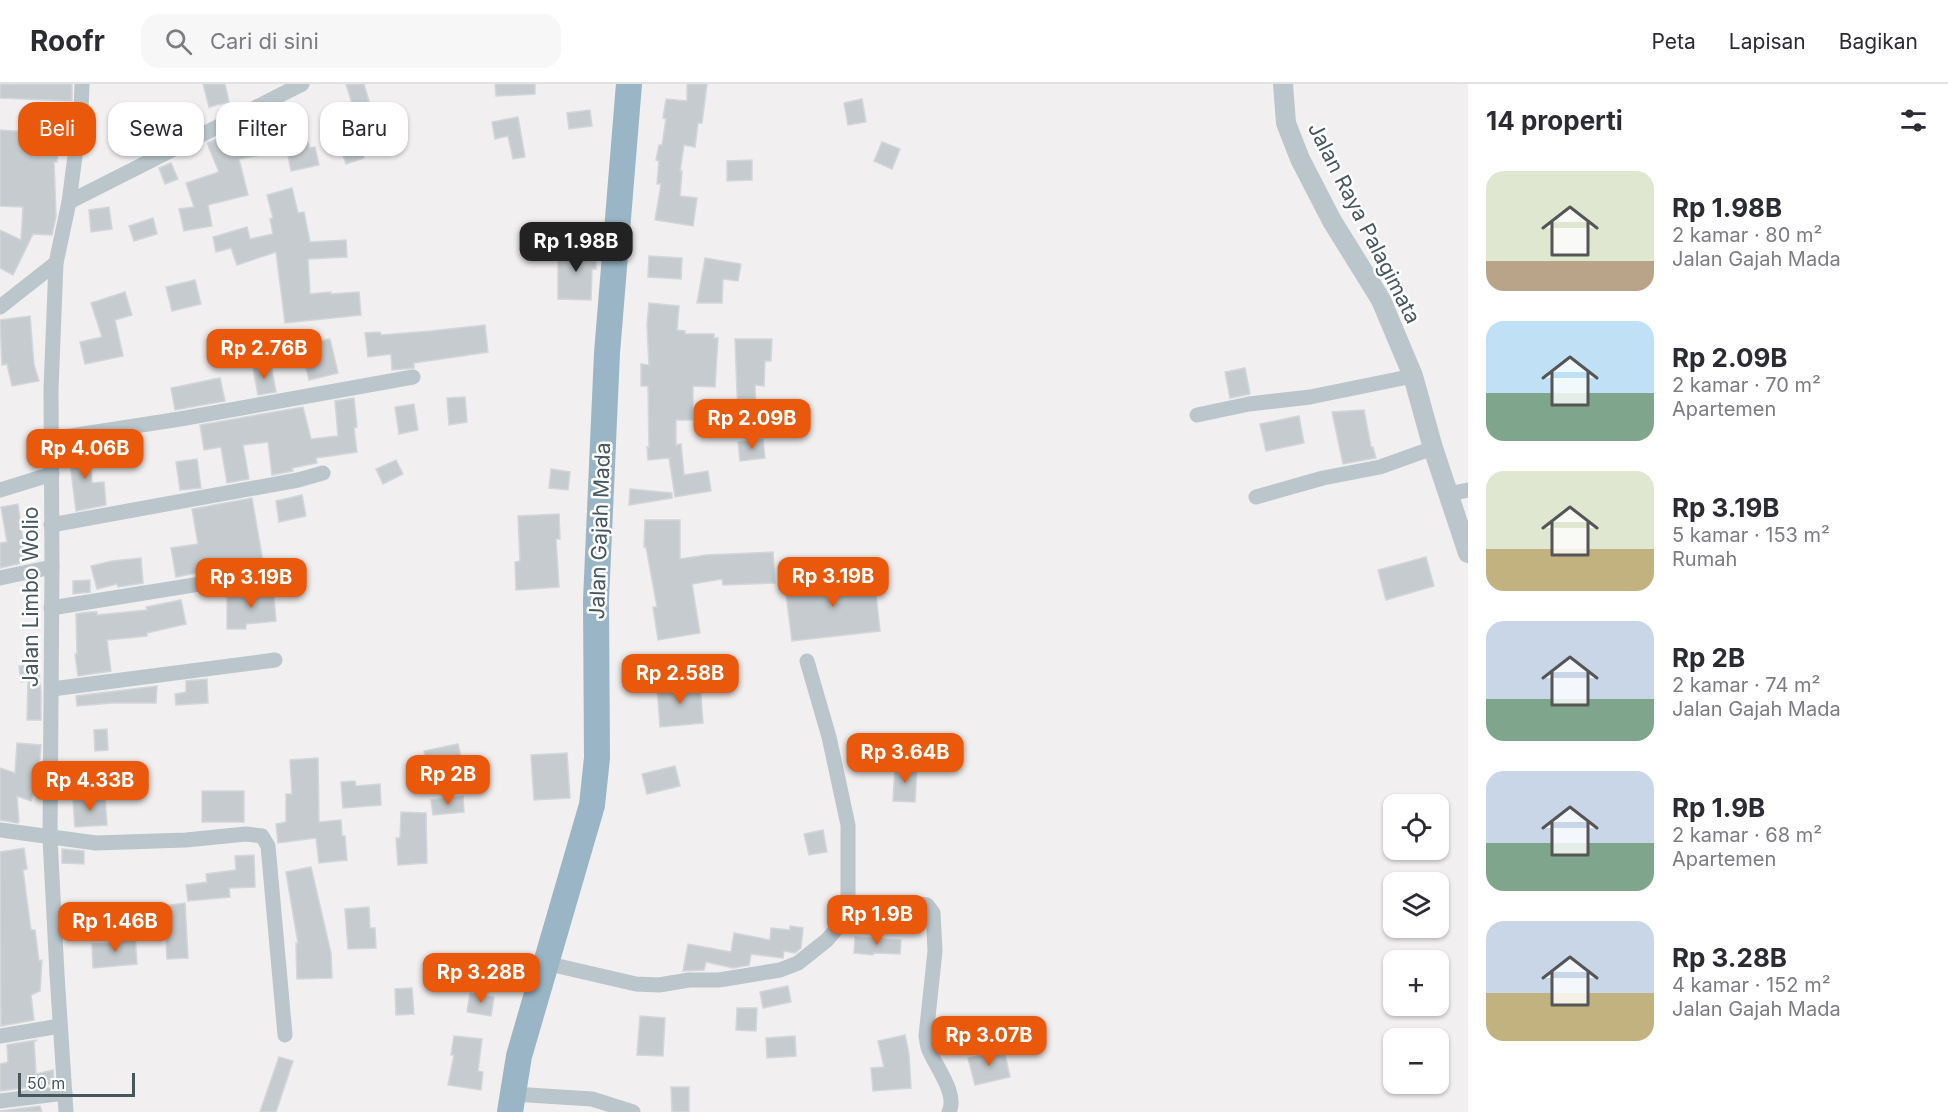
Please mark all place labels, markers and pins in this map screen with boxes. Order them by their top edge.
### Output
pin: Rp 1.98B [514,222,638,273]
pin: Rp 2.76B [202,329,326,380]
pin: Rp 2.09B [690,399,814,450]
pin: Rp 4.06B [23,429,147,480]
pin: Rp 3.19B [771,557,895,608]
pin: Rp 3.19B [189,558,313,609]
pin: Rp 2.58B [618,654,742,705]
pin: Rp 3.64B [843,733,967,784]
pin: Rp 2B [406,755,490,806]
pin: Rp 4.33B [28,761,152,812]
pin: Rp 1.9B [822,895,932,946]
pin: Rp 1.46B [53,902,177,953]
pin: Rp 3.28B [419,953,543,1004]
pin: Rp 3.07B [927,1016,1051,1067]

